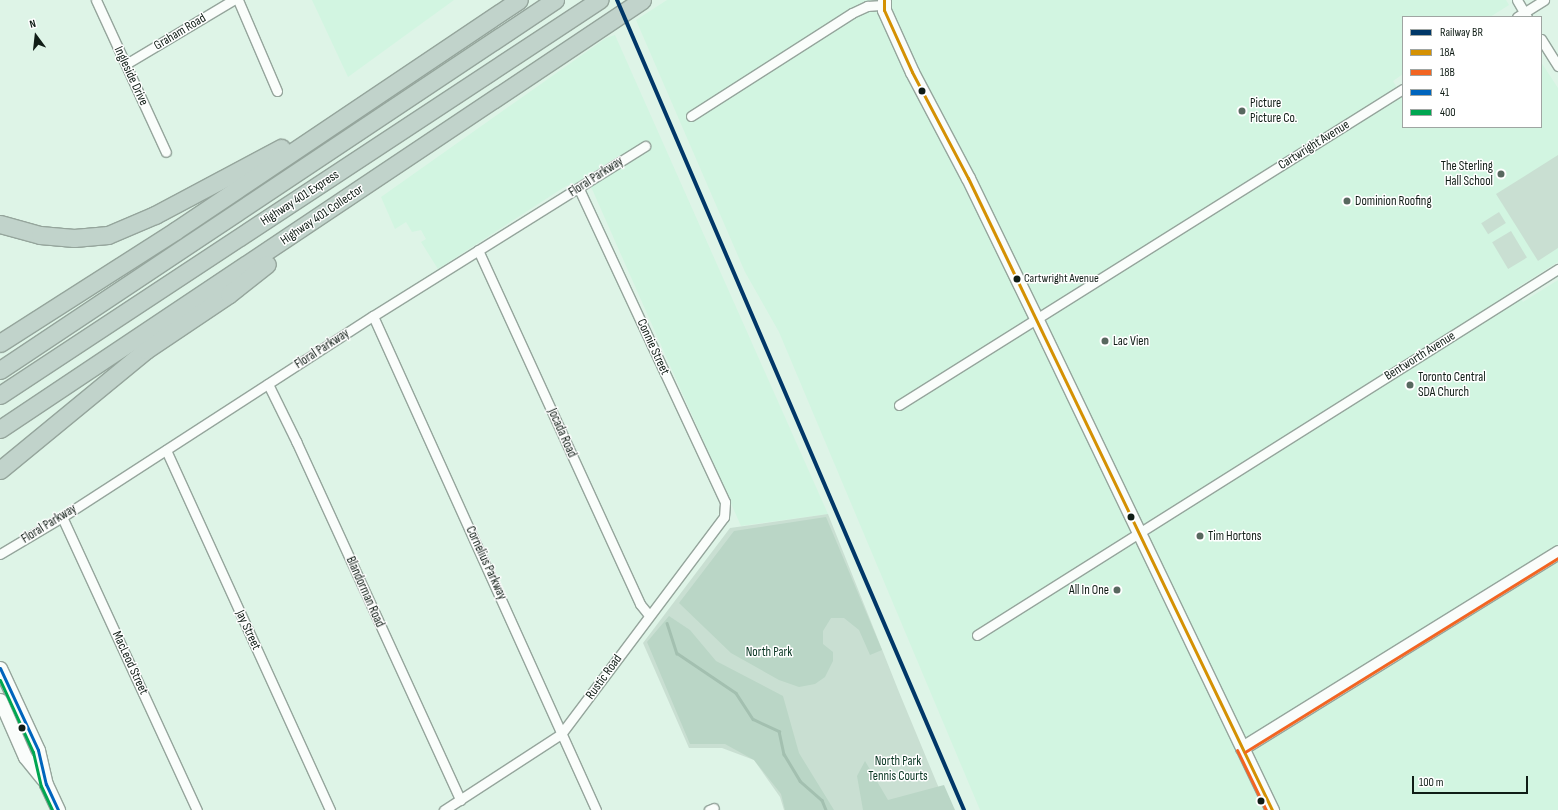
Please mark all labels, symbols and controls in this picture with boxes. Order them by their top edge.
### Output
street label: Graham Road [151,10,209,54]
north arrow [16,16,56,56]
legend [1402,16,1542,128]
text: N [28,17,37,31]
text: Railway BR [1440,25,1483,40]
street label: Ingleside Drive [111,44,151,108]
text: 18A [1440,45,1455,60]
text: 18B [1440,65,1455,80]
text: 41 [1440,85,1449,100]
unlabelled marker [917,86,927,96]
place label: Picture Picture Co. [1250,96,1297,127]
text: 400 [1440,105,1456,120]
marker: Picture Picture Co. [1237,106,1247,116]
street label: Cartwright Avenue [1275,117,1353,173]
street label: Floral Parkway [566,154,626,200]
place label: The Sterling Hall School [1441,159,1493,190]
street label: Highway 401 Express [258,167,342,229]
marker: The Sterling Hall School [1496,169,1506,179]
street label: Highway 401 Collector [278,182,366,248]
place label: Dominion Roofing [1355,193,1432,209]
marker: Dominion Roofing [1342,196,1352,206]
place label: Cartwright Avenue [1024,272,1099,286]
marker: Cartwright Avenue [1012,274,1022,284]
street label: Connie Street [633,317,673,377]
street label: Floral Parkway [292,326,352,372]
street label: Bentworth Avenue [1382,328,1458,384]
place label: Lac Vien [1113,333,1149,349]
marker: Lac Vien [1100,336,1110,346]
place label: Toronto Central SDA Church [1418,370,1486,401]
marker: Toronto Central SDA Church [1405,380,1415,390]
street label: Jocada Road [544,406,580,460]
street label: Floral Parkway [19,501,79,547]
unlabelled marker [1126,512,1136,522]
street label: Cornelius Parkway [462,524,510,602]
place label: Tim Hortons [1208,528,1261,544]
marker: Tim Hortons [1195,531,1205,541]
street label: Blandorman Road [342,554,388,630]
place label: All In One [1069,582,1109,598]
marker: All In One [1112,585,1122,595]
street label: Jay Street [232,608,264,652]
street label: MacLeod Street [109,629,151,697]
park label: North Park [746,644,792,660]
street label: Rustic Road [583,652,625,702]
unlabelled marker [17,723,27,733]
park label: North Park Tennis Courts [868,754,928,785]
scale bar [1414,768,1530,794]
text: 100 m [1419,775,1444,790]
unlabelled marker [1256,796,1266,806]

